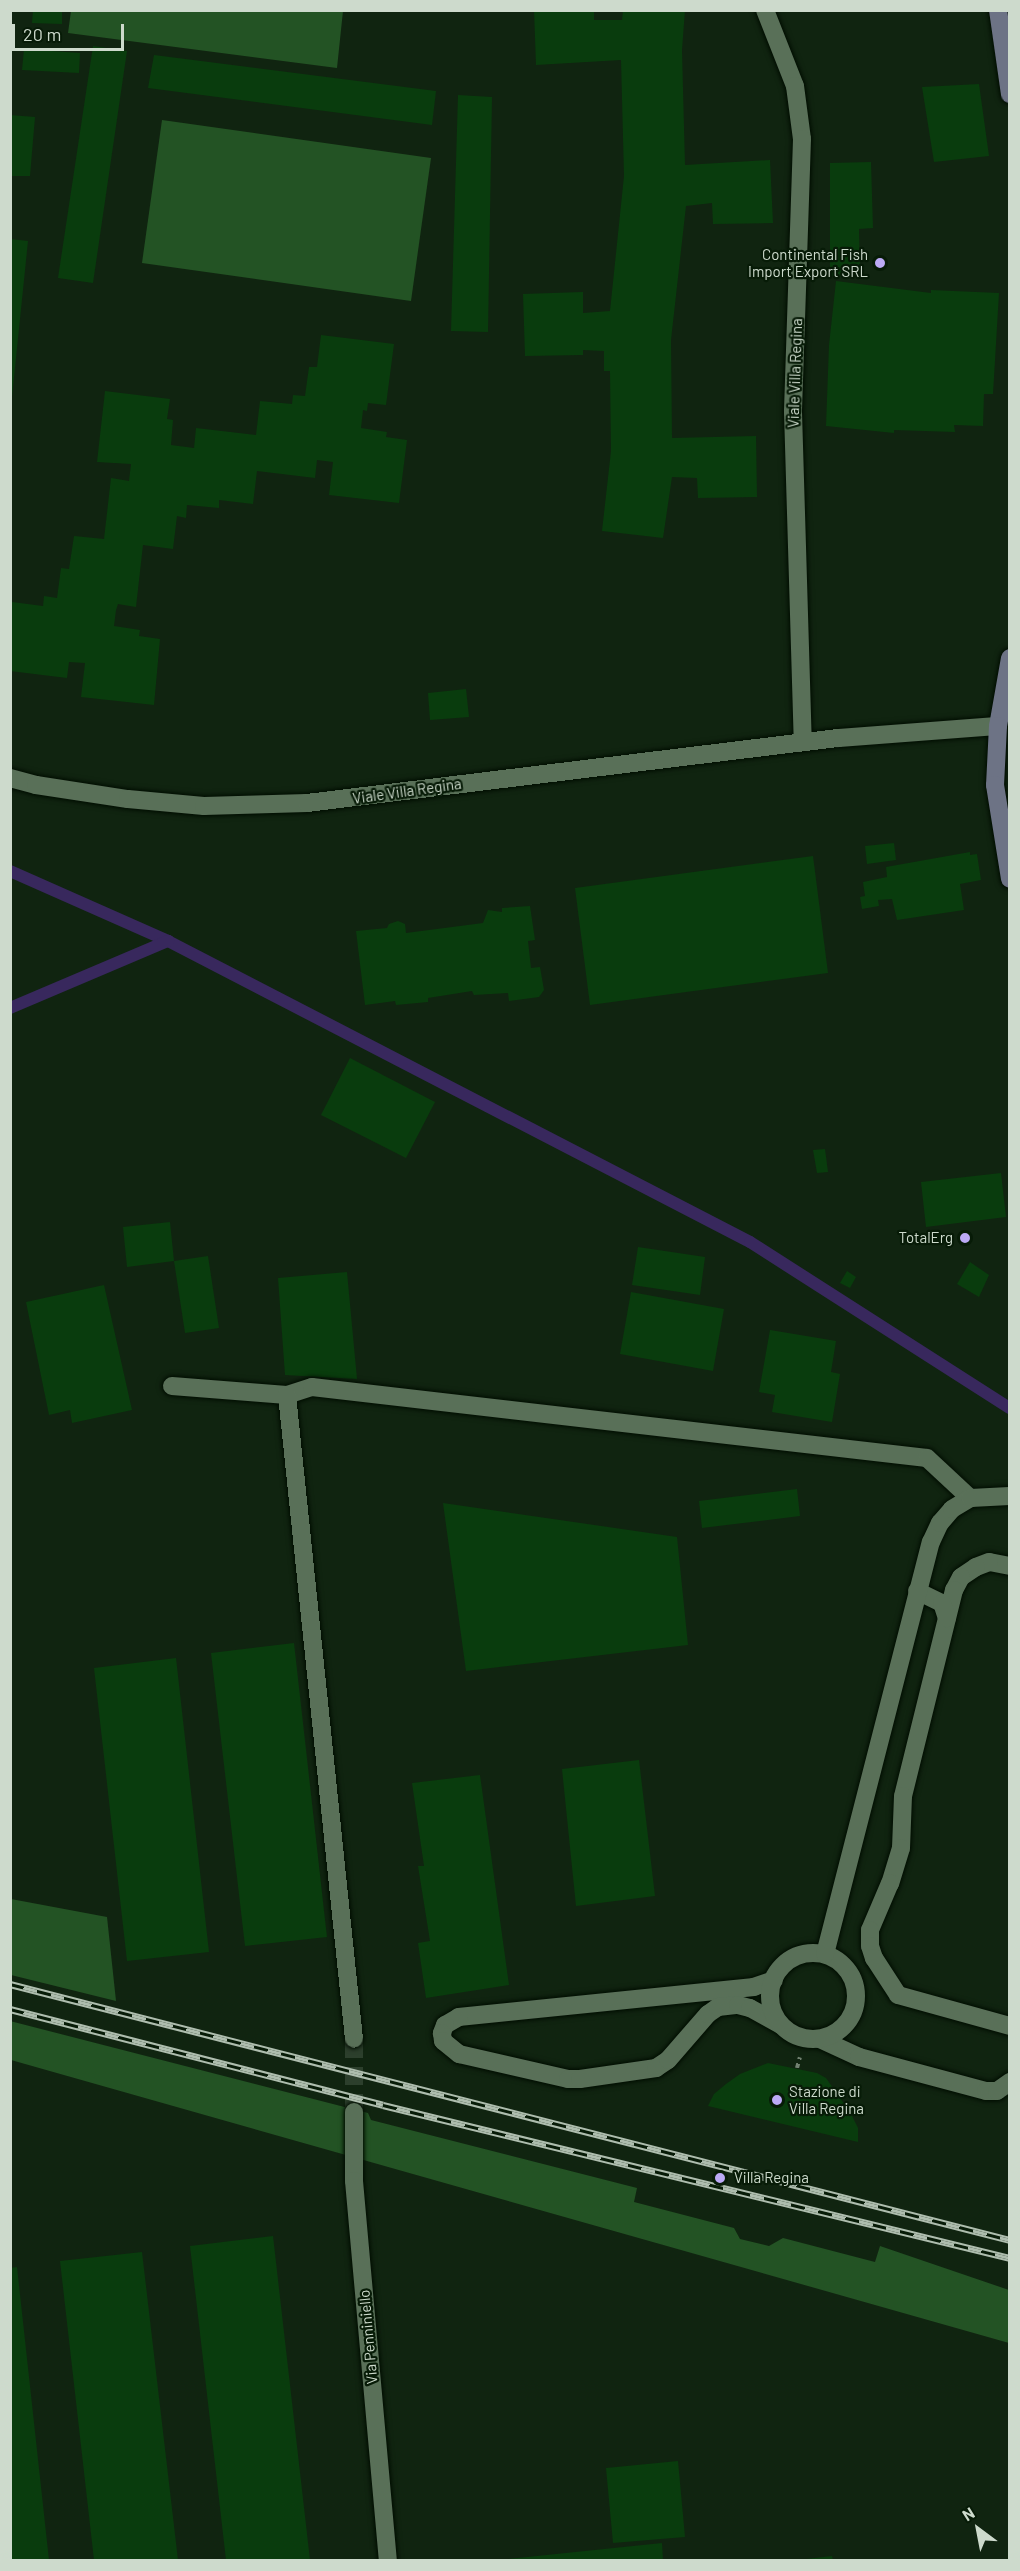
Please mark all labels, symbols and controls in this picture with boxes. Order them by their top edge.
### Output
scale bar [15,12,128,50]
text: 20 m [23,23,61,45]
place label: Continental Fish Import Export SRL [748,245,868,280]
marker: Continental Fish Import Export SRL [873,256,887,270]
street label: Viale Villa Regina [784,318,806,428]
street label: Viale Villa Regina [351,774,463,808]
place label: TotalErg [898,1229,953,1247]
marker: TotalErg [958,1231,972,1245]
place label: Stazione di Villa Regina [789,2082,864,2117]
marker: Stazione di Villa Regina [770,2093,784,2107]
marker: Villa Regina [711,2169,729,2187]
place label: Villa Regina [734,2169,809,2187]
street label: Via Penniniello [355,2289,381,2385]
north arrow [948,2499,1008,2559]
text: N [959,2502,978,2524]

